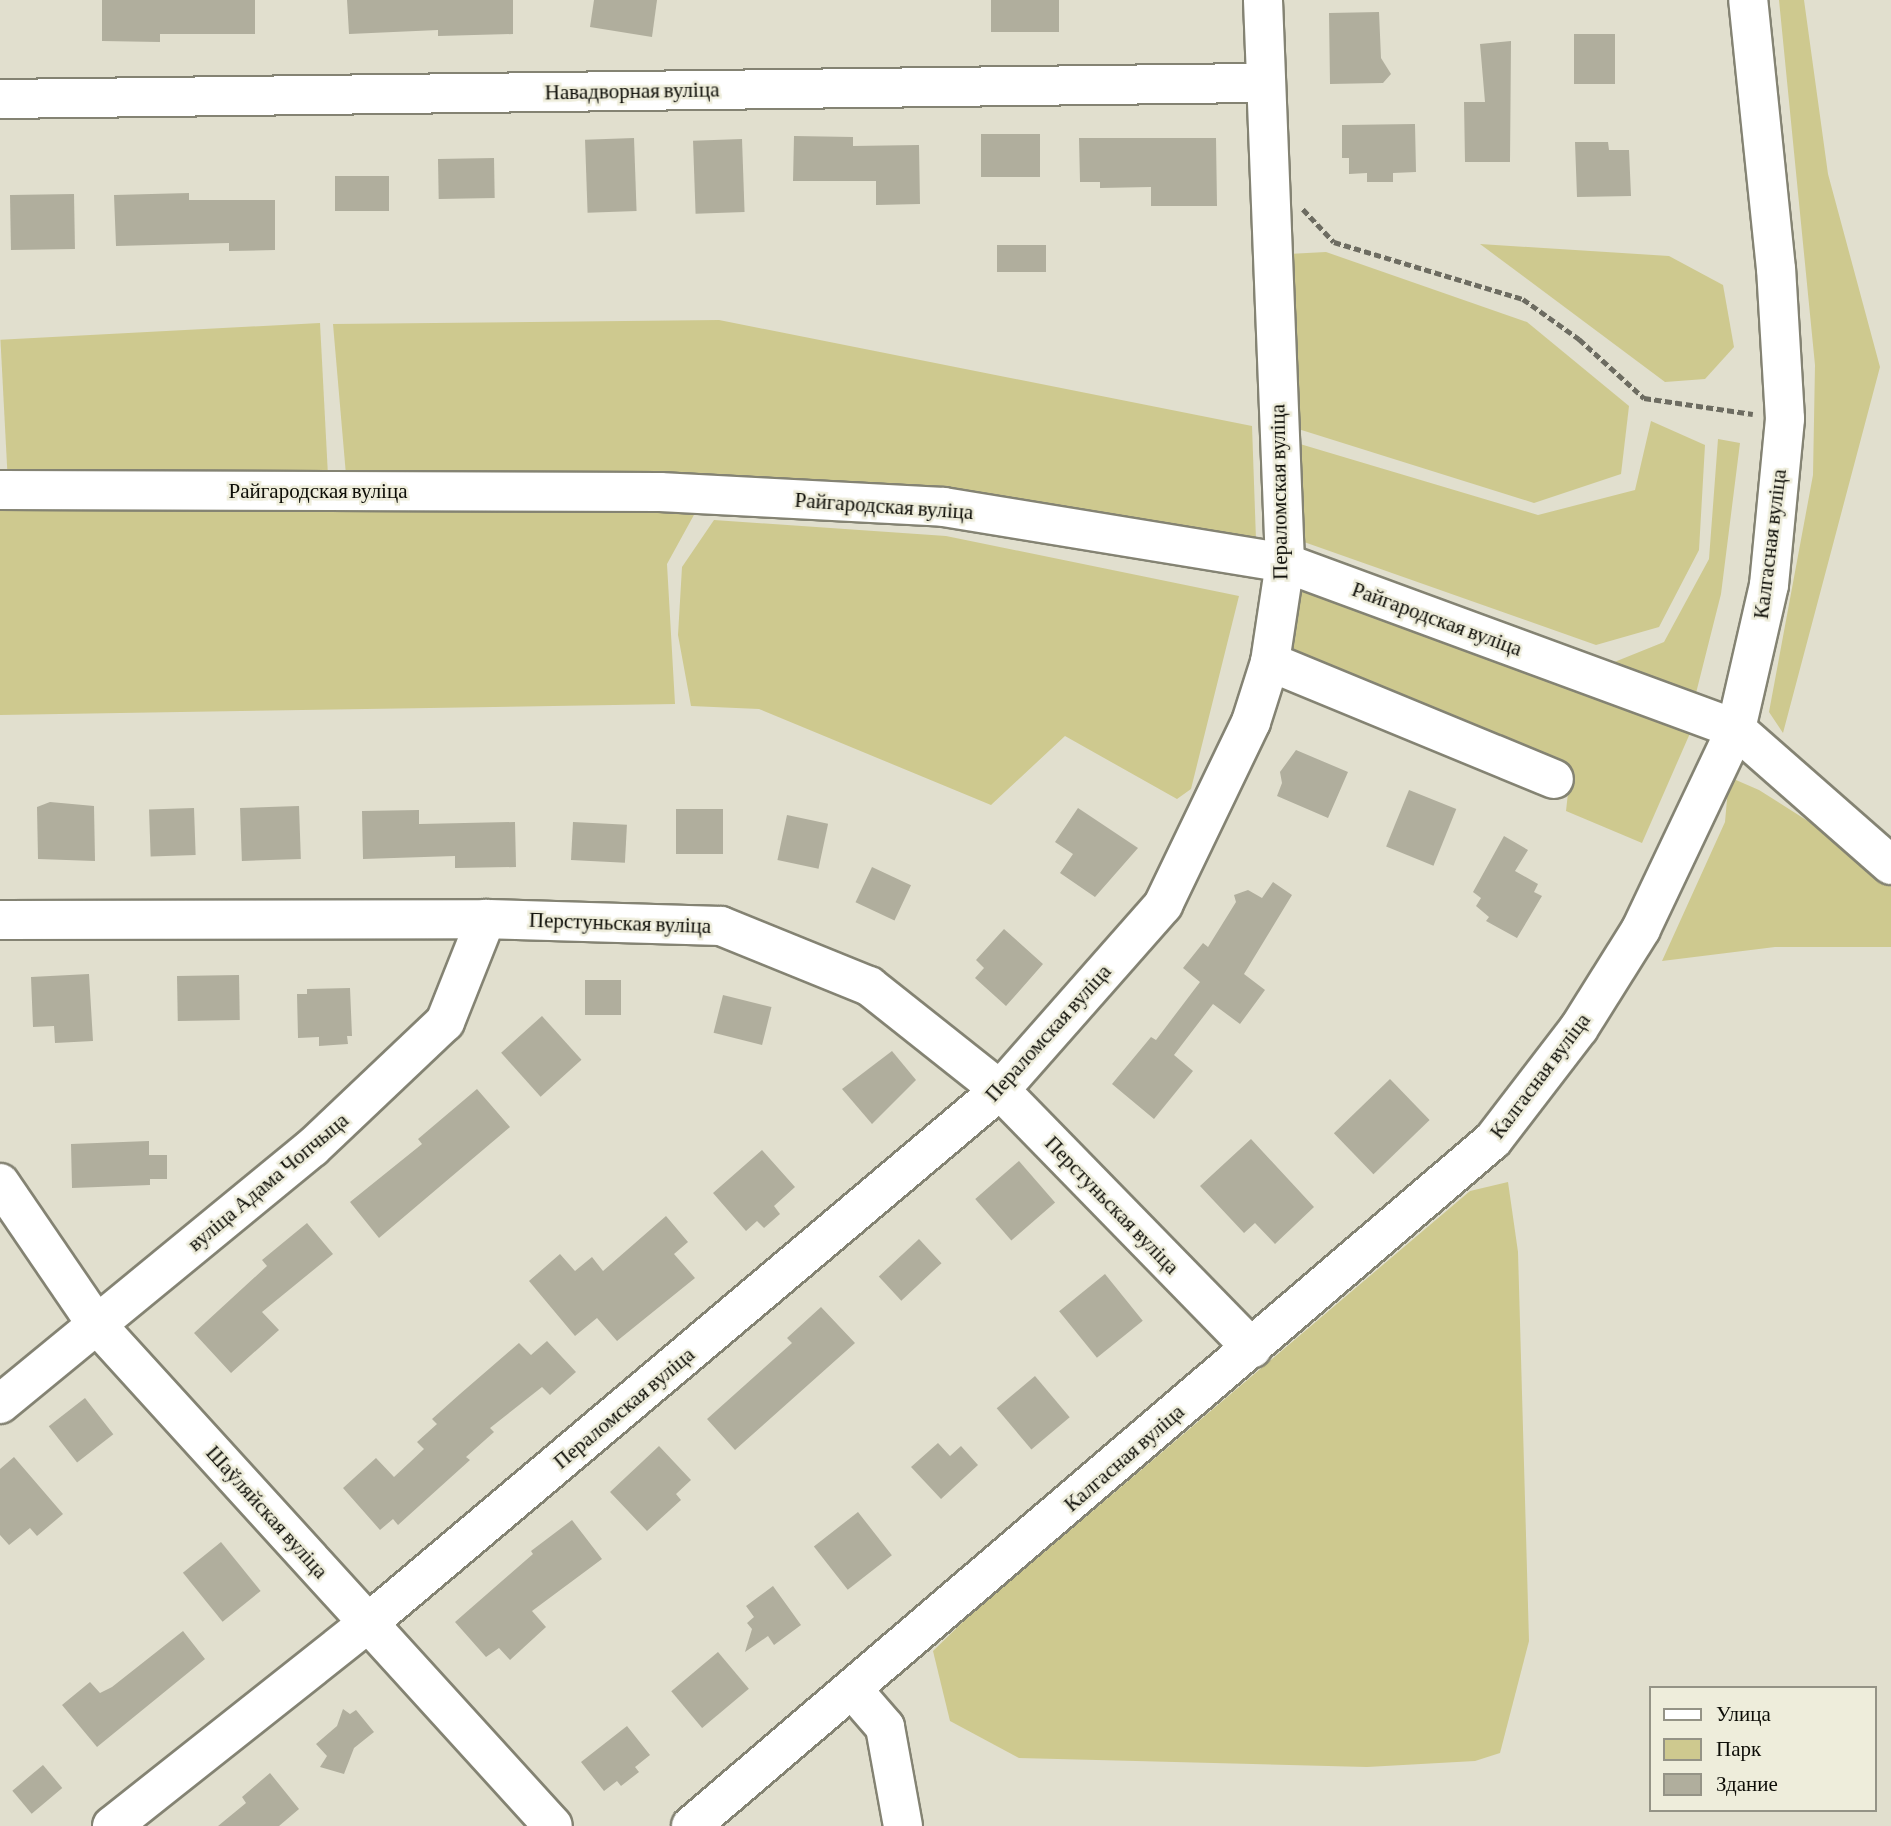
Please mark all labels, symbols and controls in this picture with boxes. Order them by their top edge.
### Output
street label: Навадворная вуліца [544,77,720,105]
street label: Пераломская вуліца [1265,404,1293,580]
street label: Калгасная вуліца [1748,468,1792,620]
street label: Райгародская вуліца [228,478,408,504]
street label: Райгародская вуліца [794,487,974,525]
street label: Райгародская вуліца [1349,577,1525,661]
street label: Перстуньская вуліца [528,907,712,939]
street label: Пераломская вуліца [980,959,1116,1107]
street label: Калгасная вуліца [1485,1008,1595,1144]
street label: вуліца Адама Чопчыца [183,1107,353,1257]
street label: Перстуньская вуліца [1040,1131,1184,1279]
street label: Пераломская вуліца [548,1342,700,1474]
street label: Калгасная вуліца [1059,1399,1189,1517]
street label: Шаўляйская вуліца [201,1440,333,1584]
legend [1650,1686,1877,1812]
text: Улица [1716,1702,1771,1726]
text: Парк [1716,1737,1761,1761]
text: Здание [1716,1772,1778,1796]

